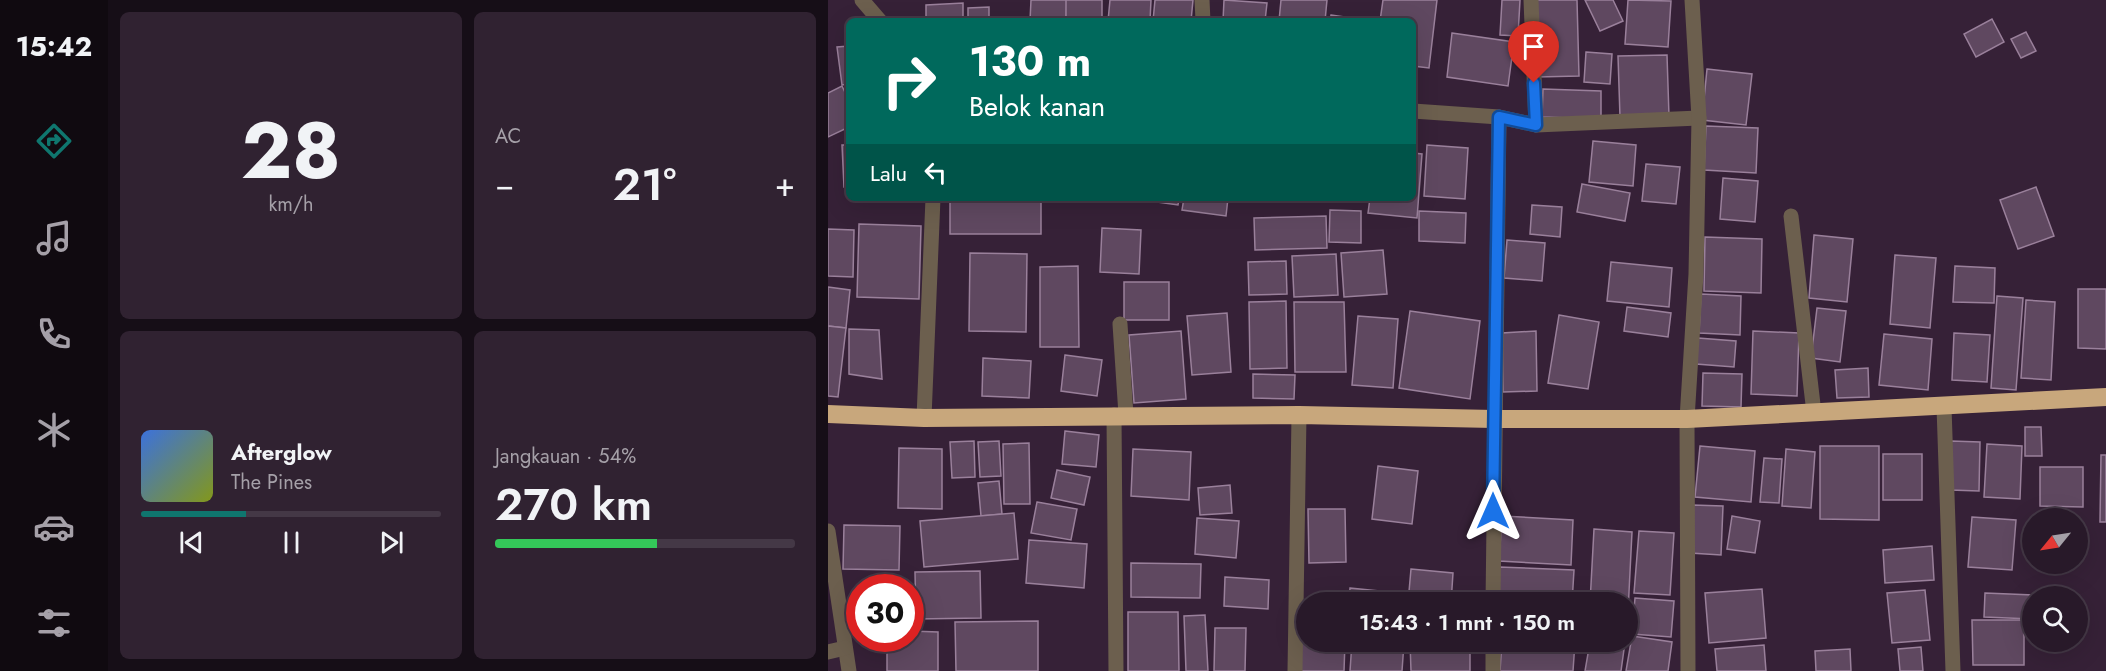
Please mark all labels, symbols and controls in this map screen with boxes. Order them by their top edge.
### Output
pin [1508,21,1559,83]
text: 15:42 [16,27,92,66]
icon: arrive [1517,30,1550,63]
text: 130 m [969,31,1091,92]
icon: right [870,42,948,120]
text: Belok kanan [969,87,1105,126]
text: 28 [241,95,341,207]
icon: directions [33,120,75,162]
text: AC [495,122,521,151]
text: 21° [613,152,676,217]
icon: left [919,156,952,189]
text: Lalu [870,157,907,189]
text: − [495,161,514,208]
text: + [775,161,795,208]
text: km/h [268,190,314,219]
icon: music [33,217,75,259]
icon: phone [33,313,75,355]
icon: climate [33,409,75,451]
text: Afterglow [231,436,332,468]
text: Jangkauan · 54% [495,442,636,471]
text: The Pines [231,468,312,497]
text: 270 km [495,472,652,537]
position arrow [1461,479,1525,543]
icon: car [33,506,75,548]
north arrow [2022,508,2088,574]
map controls [2022,508,2088,652]
icon: previous [175,526,208,559]
icon: pause [275,526,308,559]
icon: next [375,526,408,559]
speed limit sign: 30 [846,574,924,652]
button: search [2022,586,2088,652]
icon: filters [33,602,75,644]
text: 15:43 · 1 mnt · 150 m [1359,606,1575,638]

